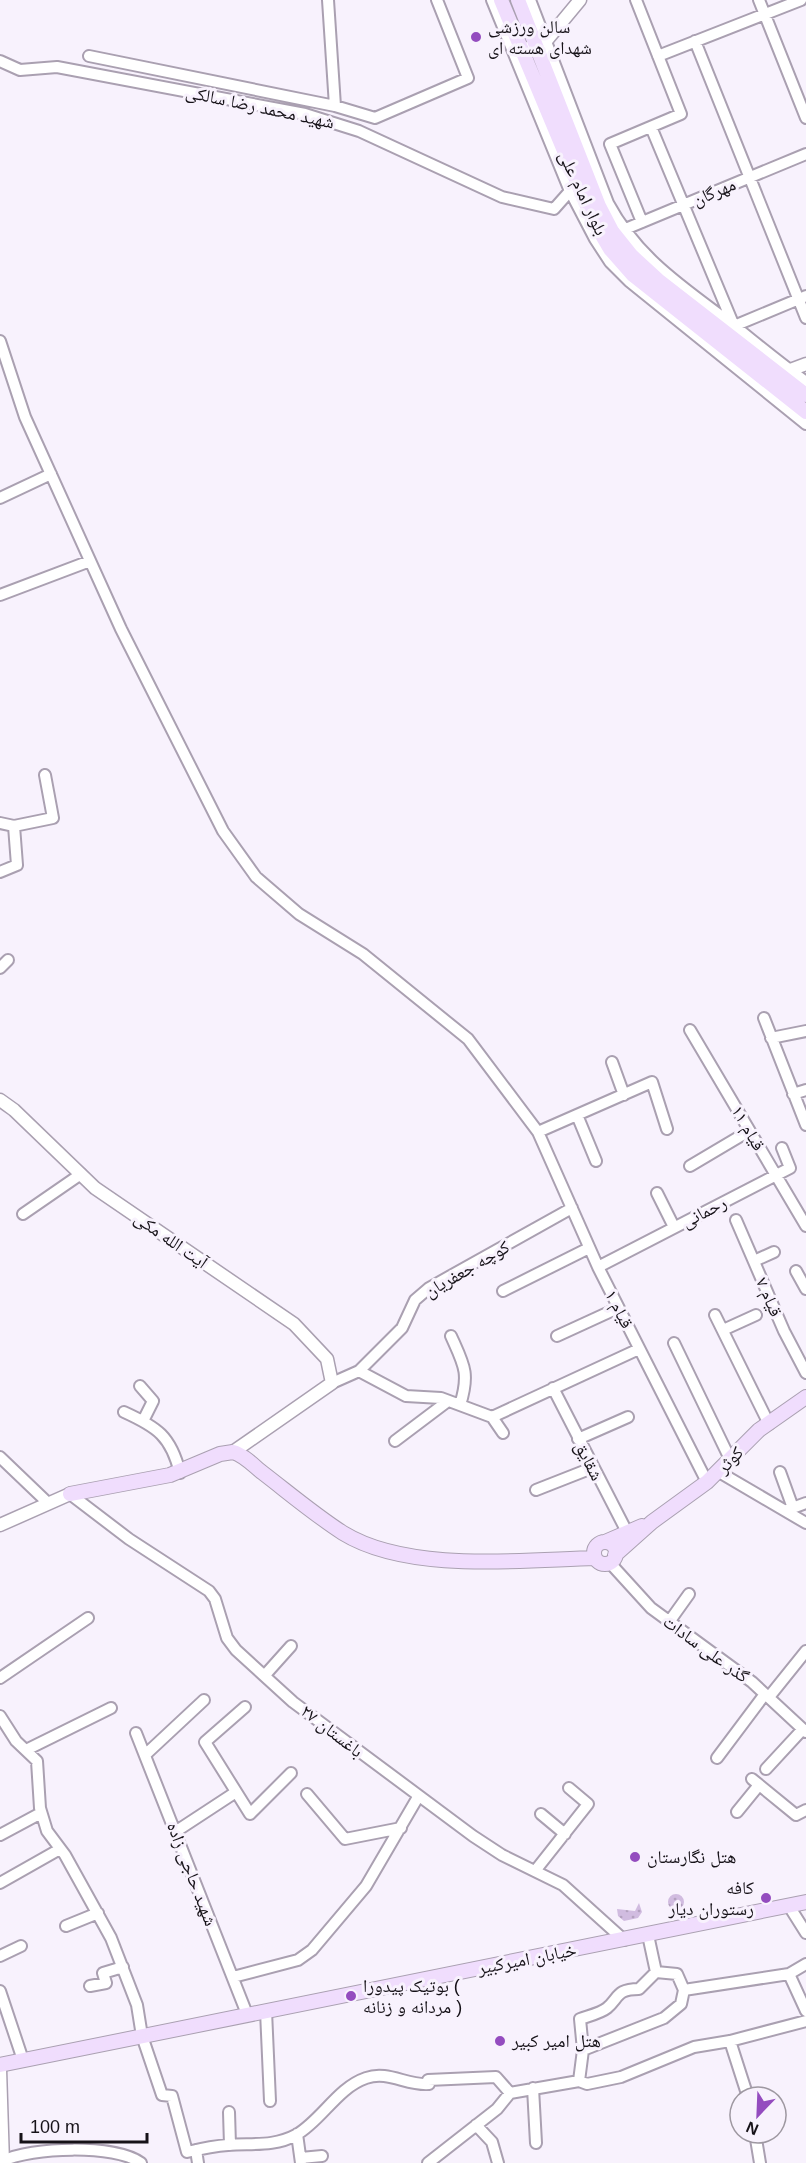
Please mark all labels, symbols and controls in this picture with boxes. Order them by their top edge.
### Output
place label: سالن ورزشی شهدای هسته ای [488,17,592,59]
marker: سالن ورزشی شهدای هسته ای [469,30,483,44]
street label: شهید محمد رضا سالکی [184,81,336,133]
street label: بلوار امام علی [553,148,611,239]
street label: مهرگان [689,174,739,211]
street label: قیام ۱۱ [725,1102,769,1155]
street label: رحمانی [678,1192,730,1233]
street label: آیت الله مکی [130,1208,212,1274]
street label: کوچه جعفریان [421,1236,514,1302]
street label: قیام ۷ [750,1274,786,1320]
street label: قیام ۱ [599,1286,637,1332]
street label: شقایق [570,1438,607,1484]
street label: کوثر [712,1442,748,1478]
street label: گذر علی سادات [659,1611,753,1688]
street label: باغستان ۲۷ [296,1701,367,1762]
street label: شهید حاجی زاده [162,1819,221,1929]
place label: هتل نگارستان [647,1847,736,1868]
marker: هتل نگارستان [628,1850,642,1864]
place label: کافه رستوران دیار [667,1878,755,1920]
marker: کافه رستوران دیار [759,1891,773,1905]
street label: خیابان امیرکبیر [475,1940,578,1980]
place label: بوتیک پیدورا ( مردانه و زنانه ) [363,1976,462,2017]
marker: بوتیک پیدورا ( مردانه و زنانه ) [344,1989,358,2003]
place label: هتل امیر کبیر [511,2031,601,2052]
marker: هتل امیر کبیر [493,2034,507,2048]
north arrow [728,2085,788,2145]
scale bar [21,2106,147,2144]
text: 100 m [30,2117,80,2137]
text: N [744,2118,761,2138]

